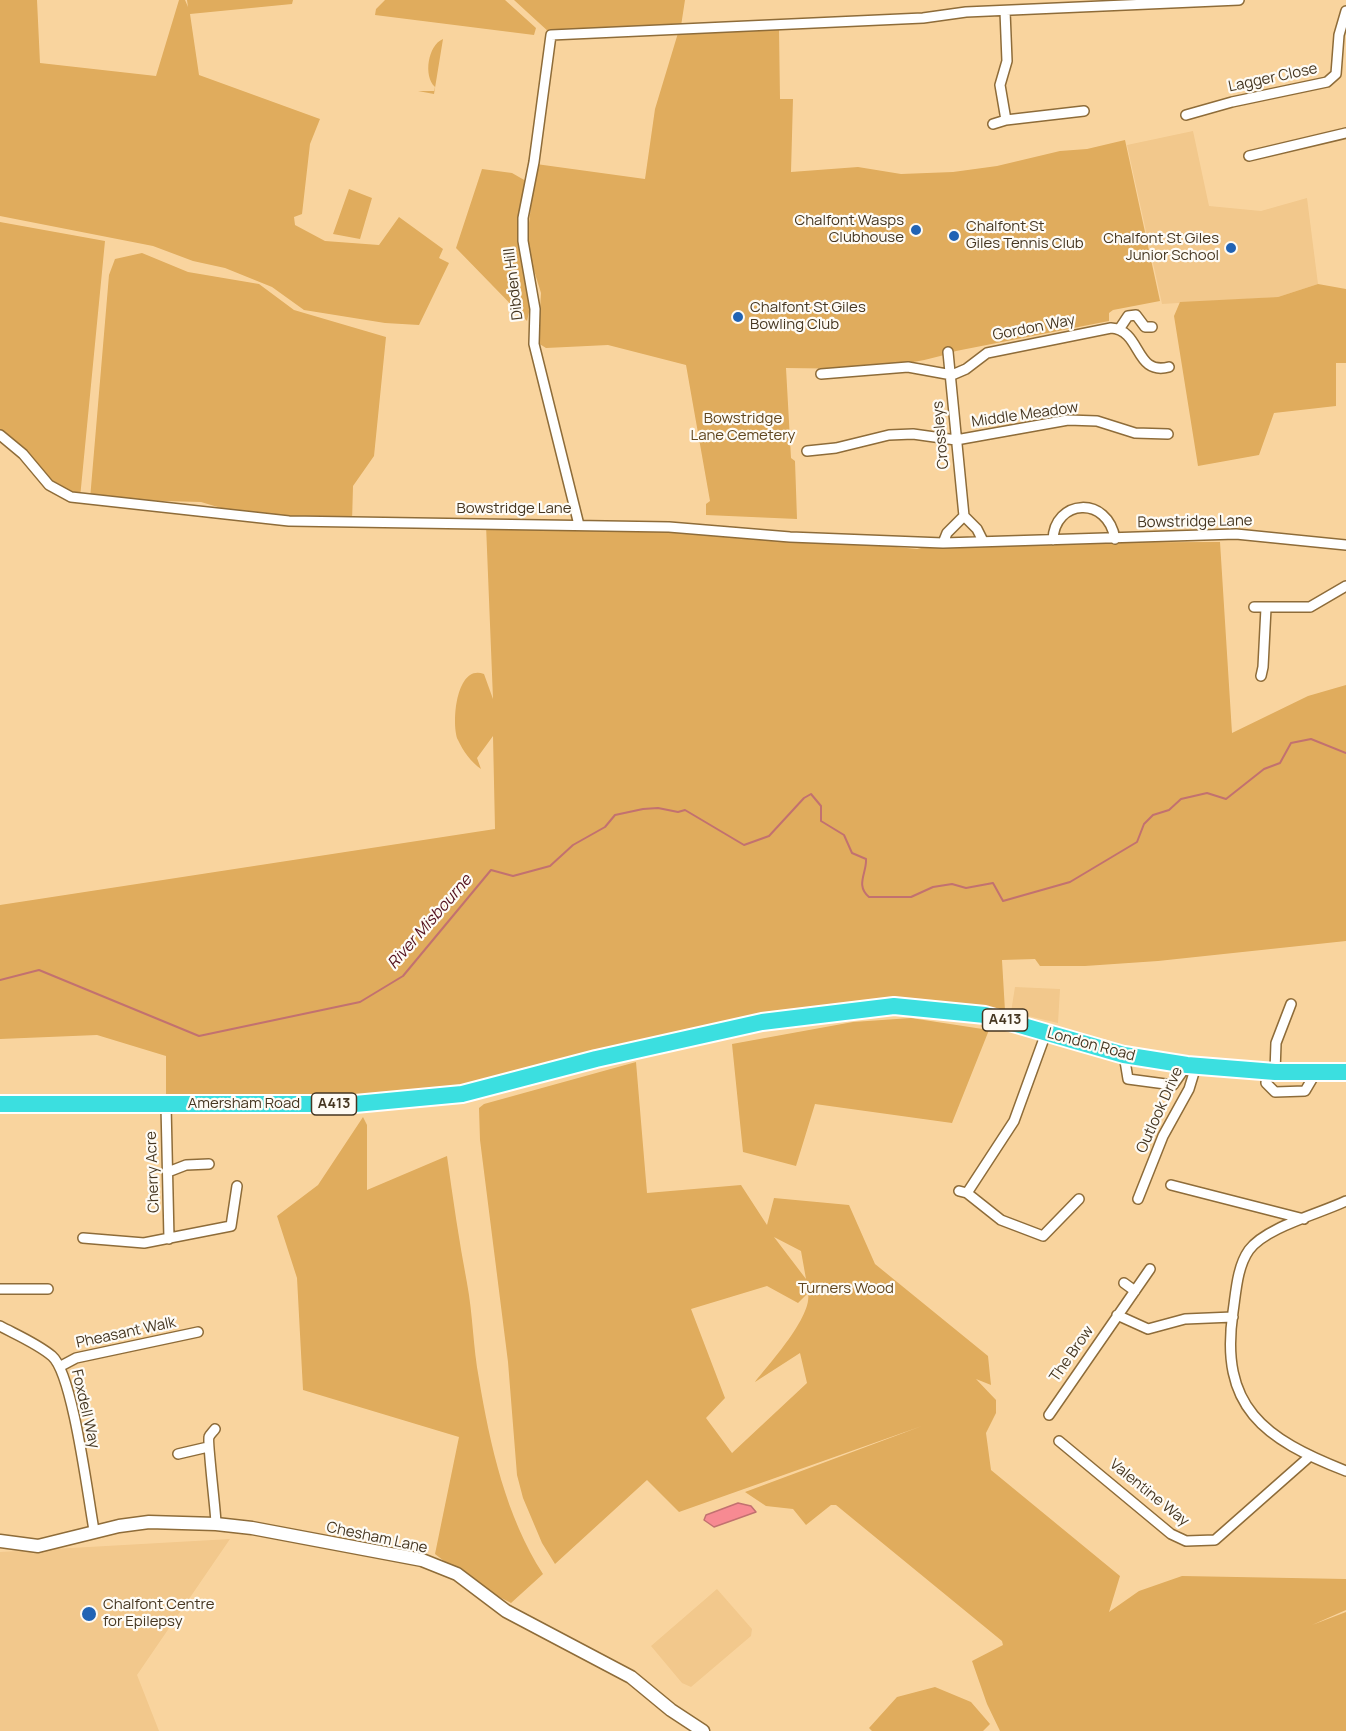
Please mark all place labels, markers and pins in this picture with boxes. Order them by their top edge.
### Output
place label: Chalfont Wasps Clubhouse [794,212,904,247]
place label: Chalfont St Giles Tennis Club [966,218,1084,253]
marker: Chalfont Wasps Clubhouse [909,223,923,237]
marker: Chalfont St Giles Tennis Club [947,229,961,243]
place label: Chalfont St Giles Junior School [1103,230,1219,265]
marker: Chalfont St Giles Junior School [1224,241,1238,255]
place label: Chalfont St Giles Bowling Club [750,299,866,334]
marker: Chalfont St Giles Bowling Club [731,310,745,324]
place label: Chalfont Centre for Epilepsy [103,1596,215,1631]
marker: Chalfont Centre for Epilepsy [80,1605,98,1623]

